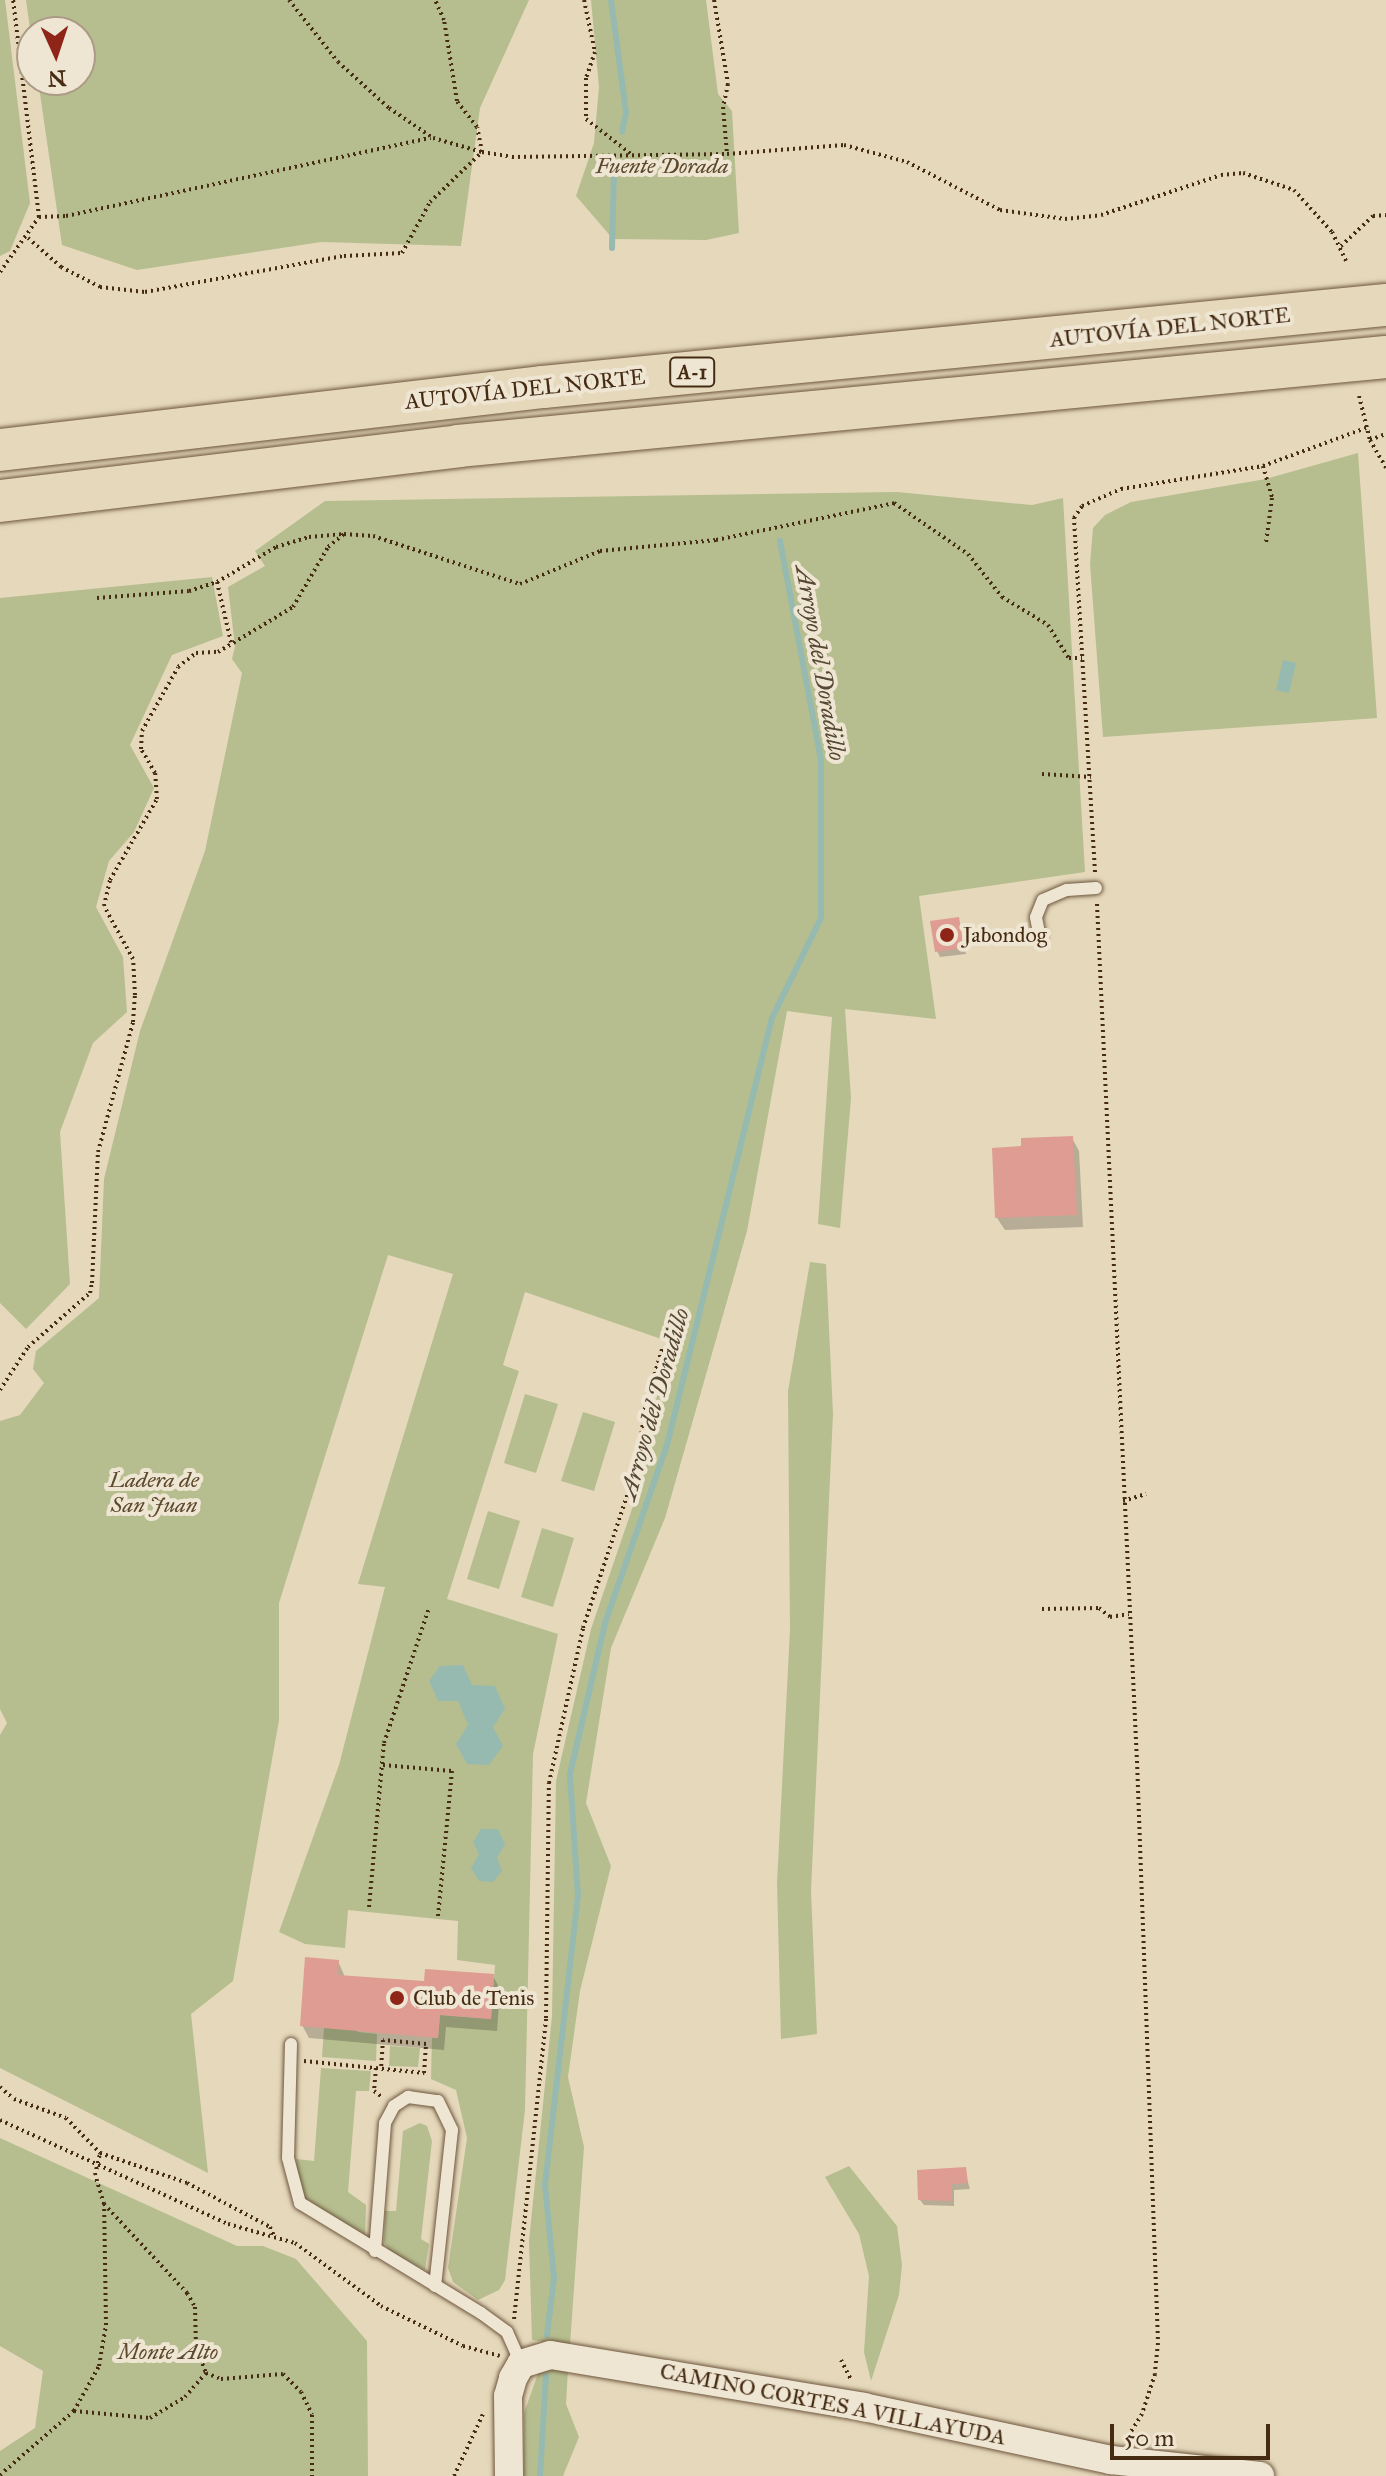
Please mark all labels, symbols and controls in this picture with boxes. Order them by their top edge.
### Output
north arrow [16,16,96,96]
text: N [47,64,67,92]
park label: Fuente Dorada [596,153,728,179]
street label: AUTOVÍA DEL NORTE [1048,301,1292,353]
road number: A-1 [668,356,716,388]
street label: AUTOVÍA DEL NORTE [403,363,647,415]
water label: Arroyo del Doradillo [789,563,851,763]
place label: Jabondog [963,922,1047,948]
marker: Jabondog [938,926,956,944]
water label: Arroyo del Doradillo [614,1305,696,1503]
park label: Ladera de San Juan [109,1466,199,1518]
place label: Club de Tenis [413,1985,534,2011]
marker: Club de Tenis [388,1989,406,2007]
park label: Monte Alto [118,2339,218,2365]
street label: CAMINO CORTES A VILLAYUDA [658,2357,1008,2451]
scale bar [1114,2408,1274,2458]
text: 50 m [1124,2423,1174,2453]

